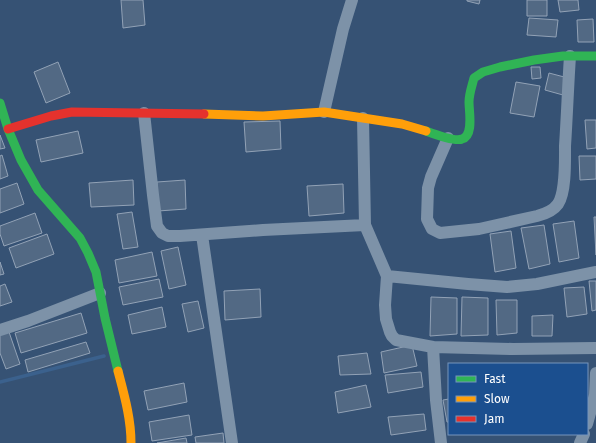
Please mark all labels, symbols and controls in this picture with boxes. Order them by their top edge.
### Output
legend [448,363,588,435]
text: Fast [484,372,506,386]
text: Slow [484,392,510,406]
text: Jam [484,412,504,426]

